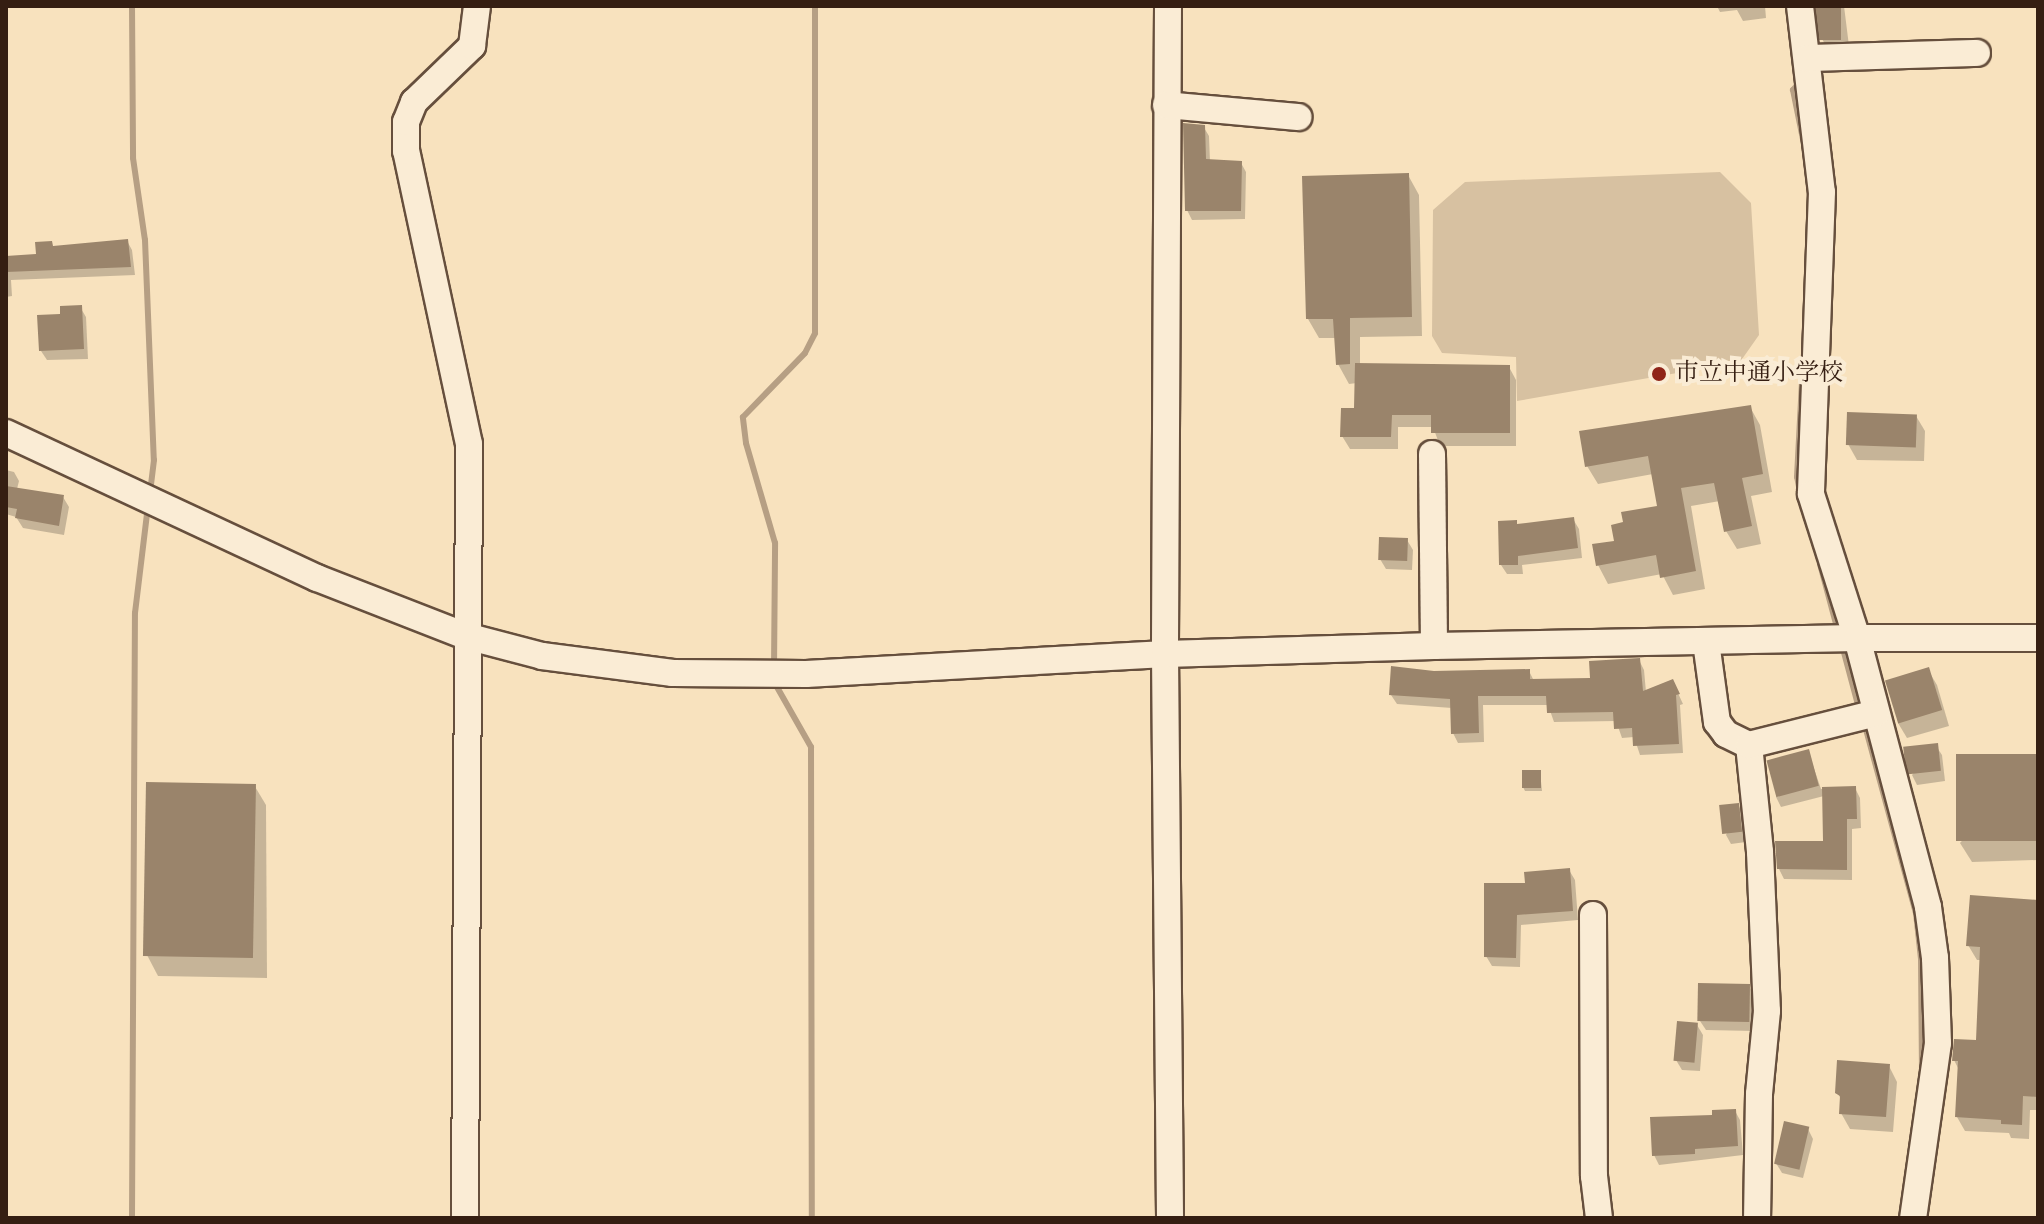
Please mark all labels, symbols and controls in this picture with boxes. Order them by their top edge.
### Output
place label: 市立中通小学校 [1675,360,1843,388]
marker: 市立中通小学校 [1650,365,1668,383]

